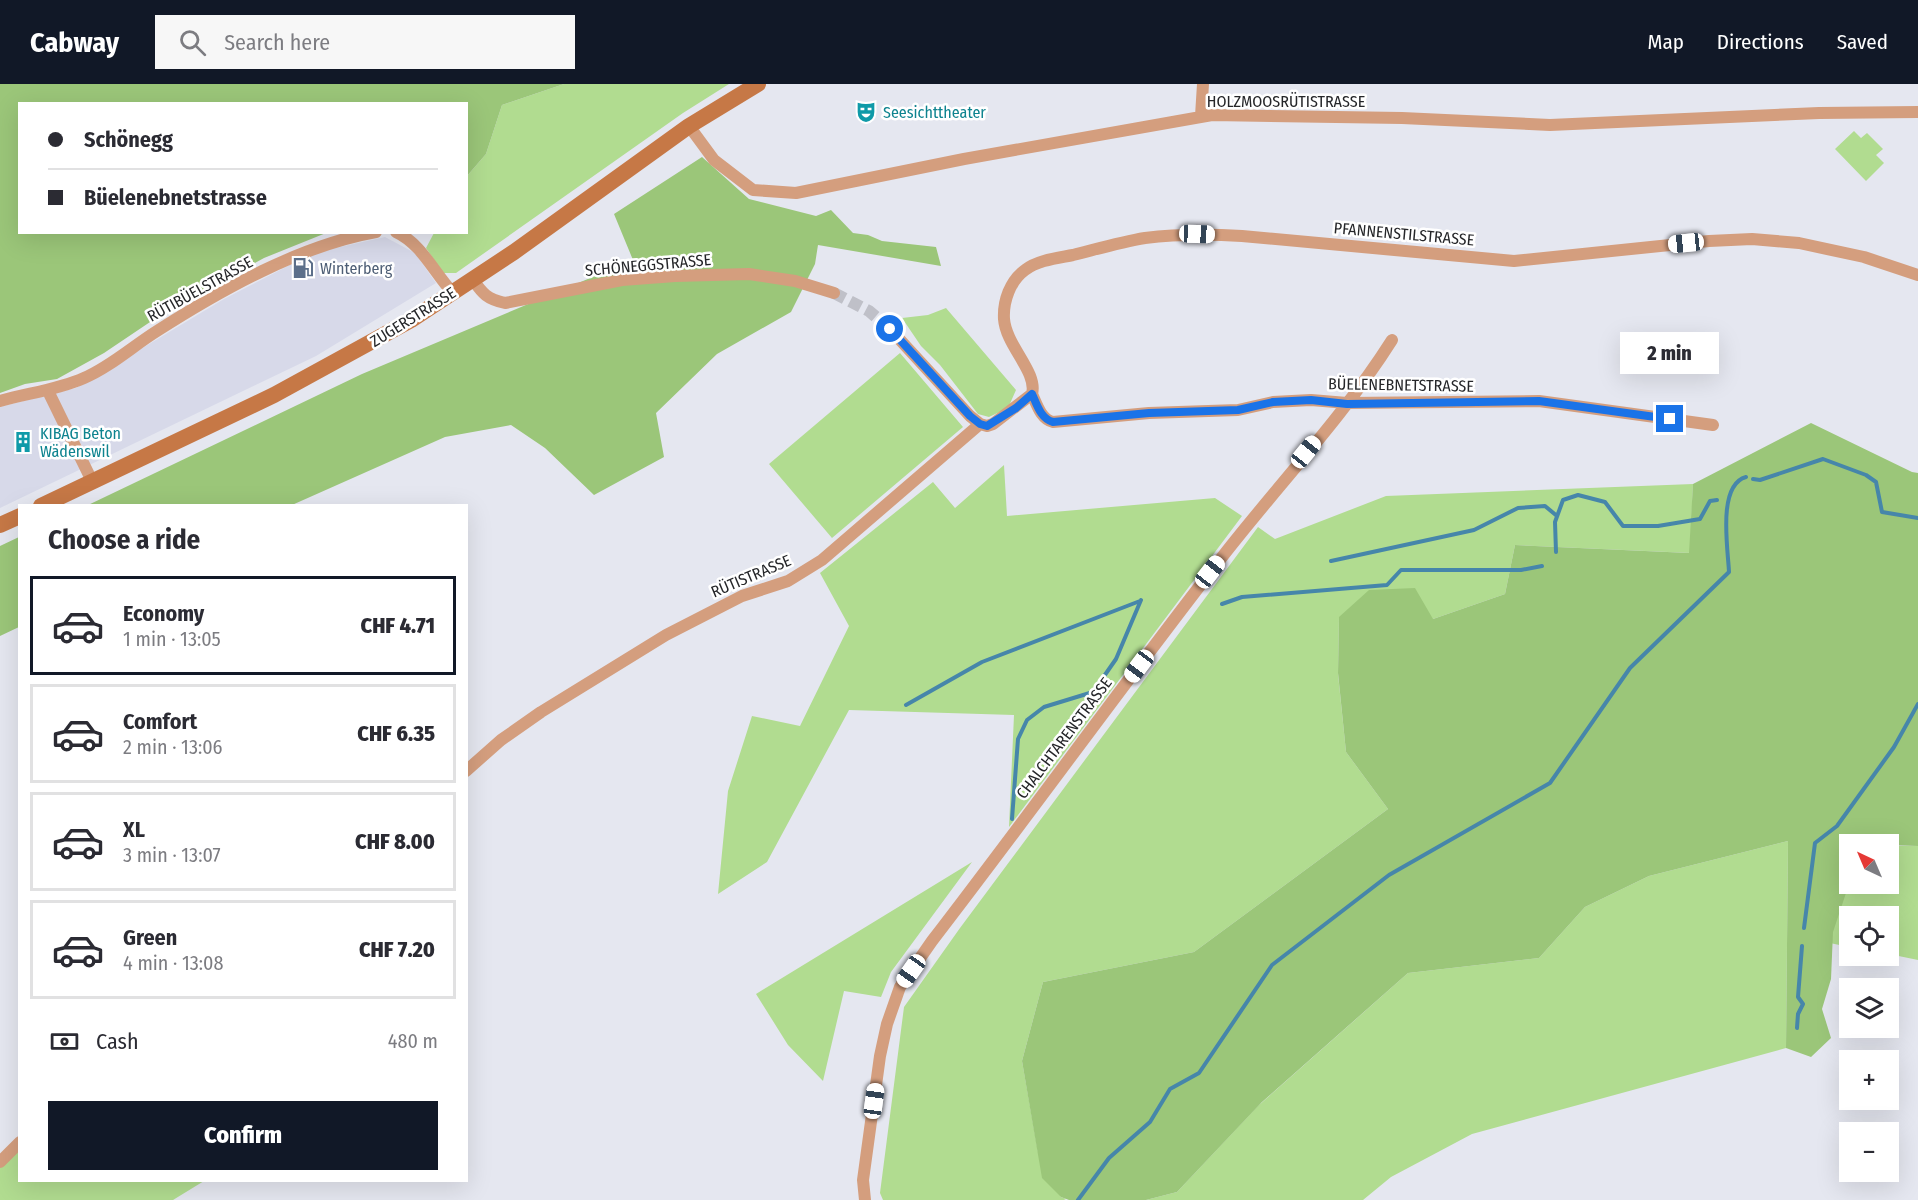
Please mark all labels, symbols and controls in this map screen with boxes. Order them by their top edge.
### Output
search box [155,15,575,69]
text: Cabway [30,26,119,59]
icon: search [176,26,209,59]
text: Search here [224,29,330,56]
text: Map [1647,29,1684,55]
text: Directions [1717,29,1804,55]
text: Saved [1837,29,1888,55]
street label: HOLZMOOSRÜTISTRASSE [1207,92,1365,111]
theatre icon: Seesichttheater [854,100,878,124]
place label: Seesichttheater [883,103,986,122]
text: Schönegg [84,126,173,153]
text: Büelenebnetstrasse [84,184,267,211]
street label: PFANNENSTILSTRASSE [1333,218,1475,250]
car [1179,224,1215,244]
car [1667,232,1705,254]
street label: SCHÖNEGGSTRASSE [584,250,712,280]
street label: RÜTIBÜELSTRASSE [144,252,256,326]
fuel station icon: Winterberg [291,256,315,280]
place label: Winterberg [320,259,393,278]
street label: ZUGERSTRASSE [367,283,459,351]
route start [876,315,903,342]
callout: 2 min [1620,332,1720,374]
text: 2 min [1647,341,1692,365]
street label: BÜELENEBNETSTRASSE [1328,374,1474,396]
route end [1656,405,1683,432]
place label: KIBAG Beton Wädenswil [40,424,121,461]
building icon: KIBAG Beton Wädenswil [11,430,35,454]
car [1288,432,1324,472]
text: Choose a ride [48,524,200,556]
street label: RÜTISTRASSE [708,551,794,601]
car [1192,552,1228,592]
icon: car [51,599,105,653]
text: Economy [123,600,204,627]
text: CHF 4.71 [360,612,435,639]
text: 1 min · 13:05 [123,627,221,651]
car [1121,646,1157,686]
street label: CHALCHTARENSTRASSE [1012,674,1116,802]
icon: car [51,707,105,761]
text: Comfort [123,708,197,735]
text: CHF 6.35 [357,720,435,747]
text: 2 min · 13:06 [123,735,223,759]
icon: car [51,815,105,869]
text: XL [123,816,145,843]
text: CHF 8.00 [355,828,435,855]
north arrow [1839,834,1899,894]
map controls [1839,834,1899,1182]
text: 3 min · 13:07 [123,843,221,867]
button: locate [1839,906,1899,966]
icon: car [51,923,105,977]
text: Green [123,924,177,951]
text: CHF 7.20 [359,936,435,963]
text: 4 min · 13:08 [123,951,223,975]
car [893,951,929,991]
button: layers [1839,978,1899,1038]
icon: cash [48,1025,81,1058]
text: Cash [96,1028,139,1055]
text: 480 m [388,1029,438,1053]
button: + [1839,1050,1899,1110]
car [863,1082,885,1120]
button: Confirm [48,1101,438,1170]
button: − [1839,1122,1899,1182]

